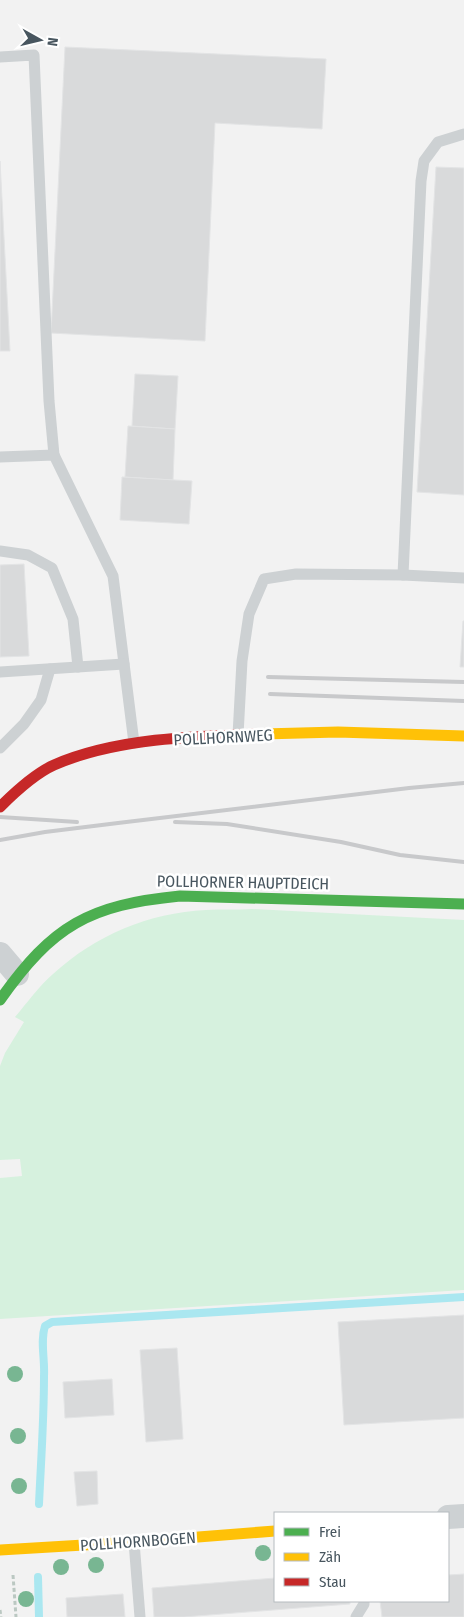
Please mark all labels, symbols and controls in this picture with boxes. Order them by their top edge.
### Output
north arrow [15,15,65,65]
text: N [43,36,61,47]
street label: POLLHORNWEG [173,725,273,750]
street label: POLLHORNER HAUPTDEICH [157,871,329,894]
legend [274,1512,449,1602]
text: Frei [319,1523,341,1541]
street label: POLLHORNBOGEN [80,1528,197,1555]
text: Zäh [319,1548,341,1566]
text: Stau [319,1573,346,1591]

